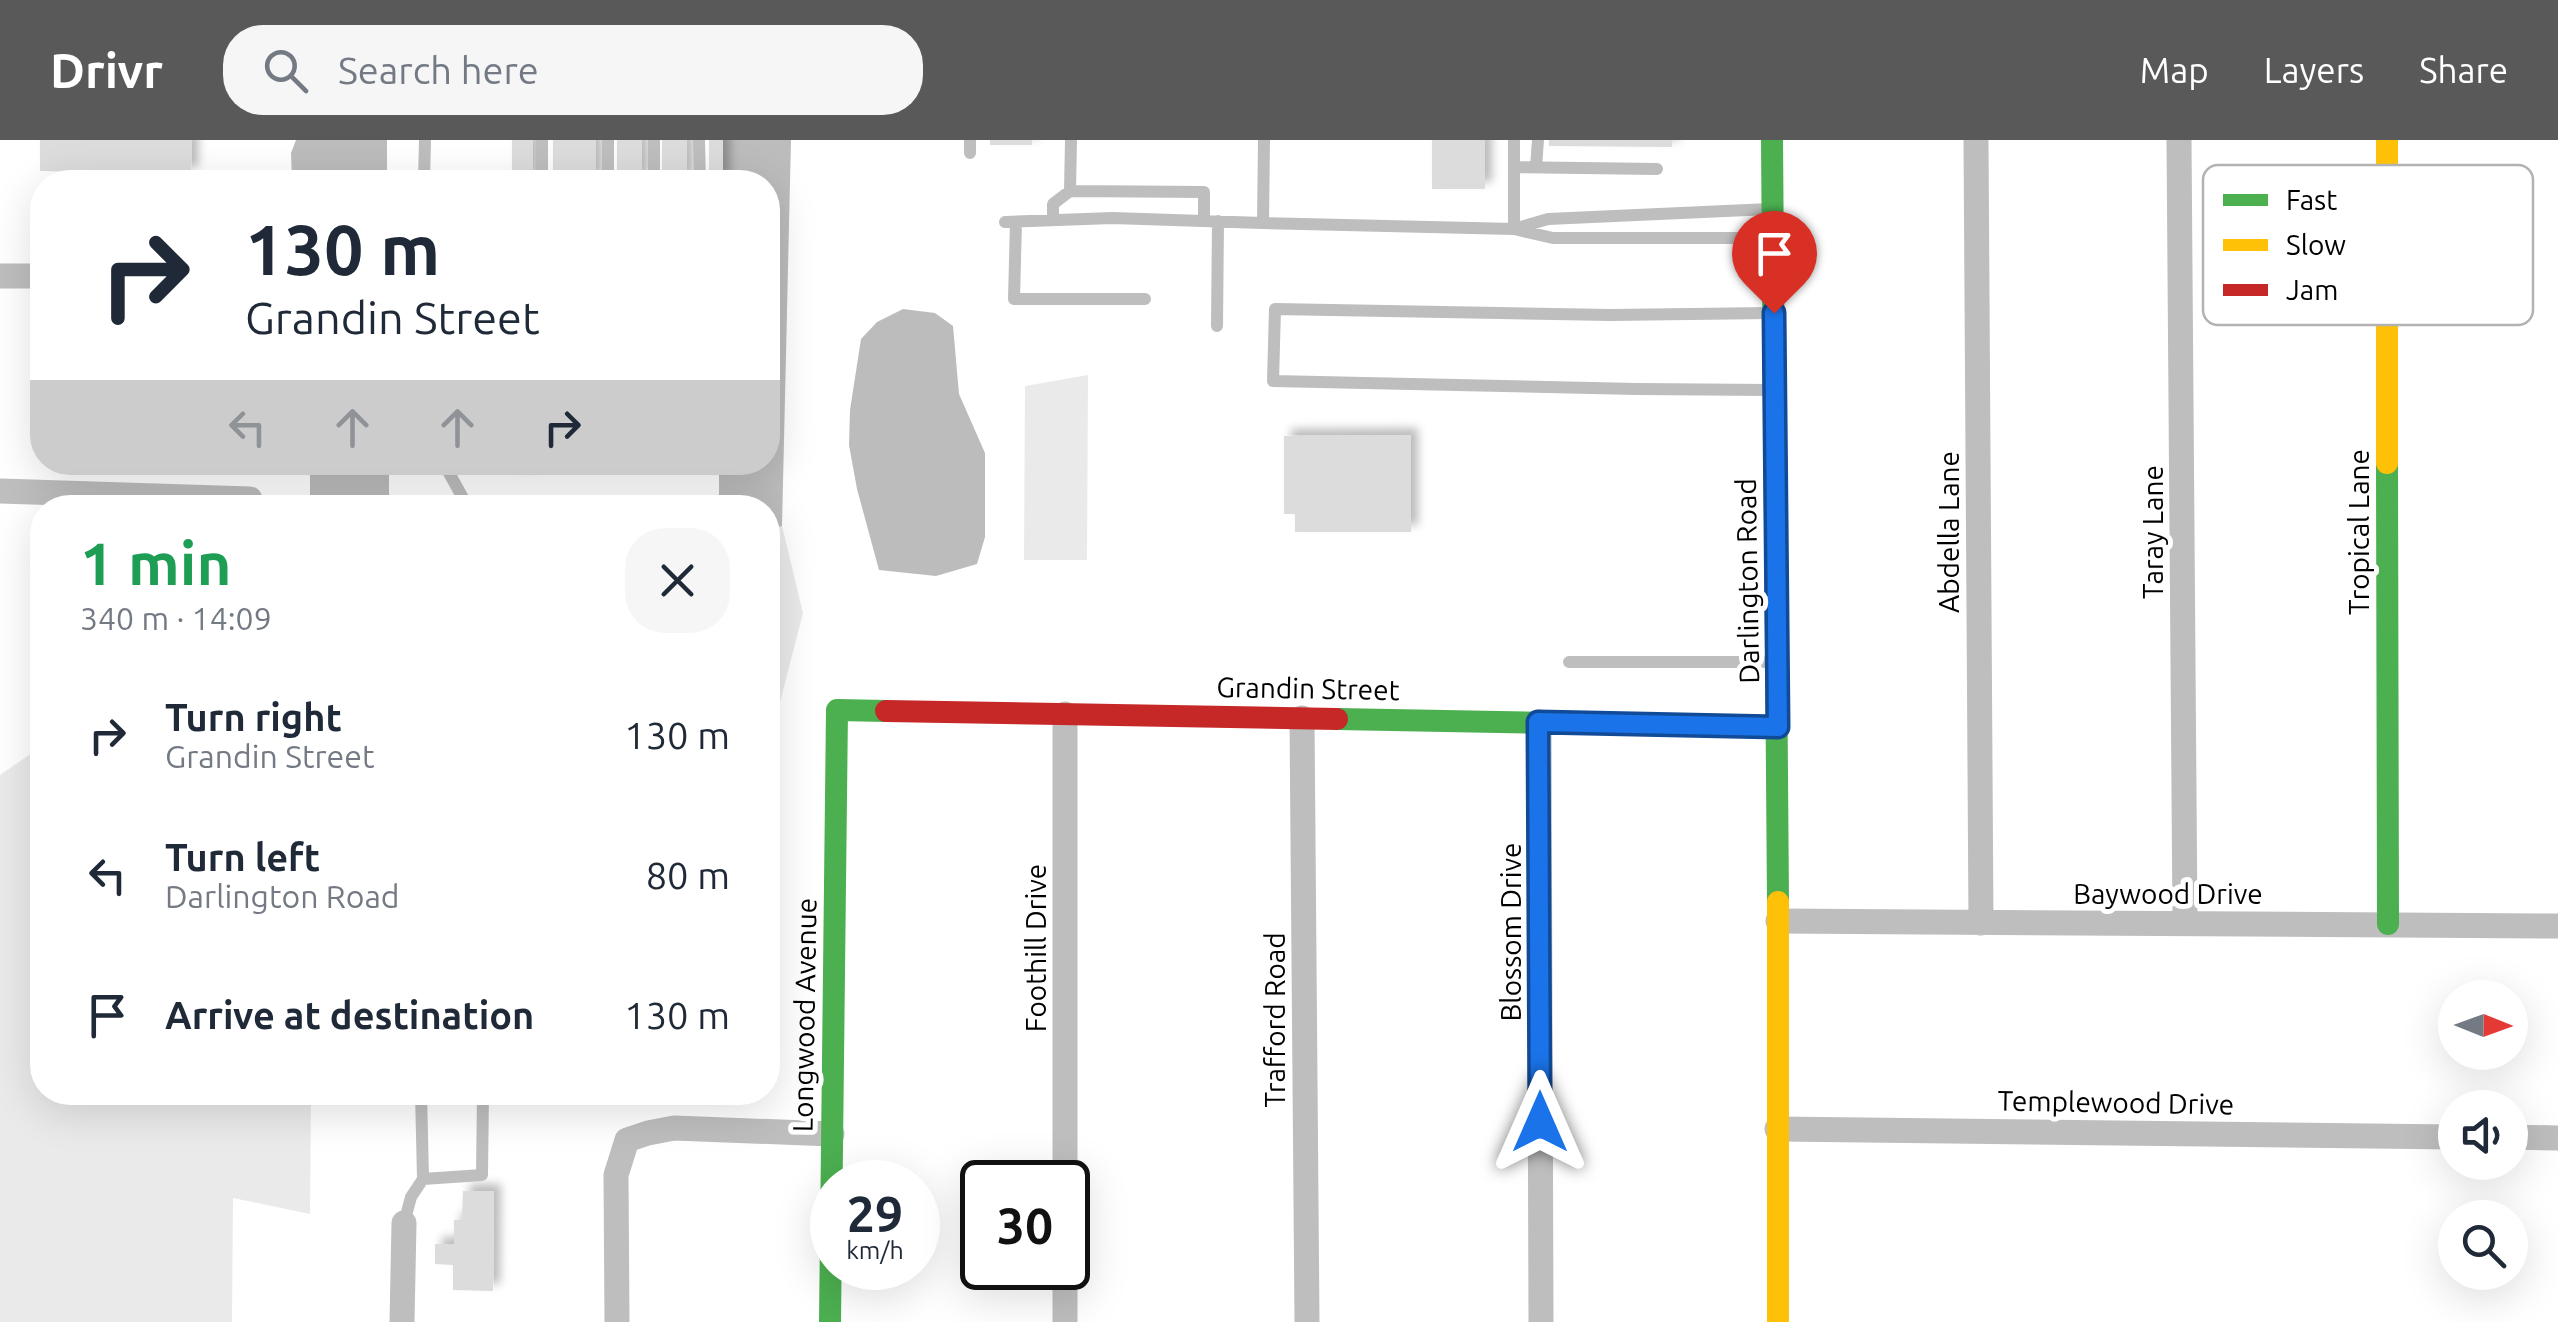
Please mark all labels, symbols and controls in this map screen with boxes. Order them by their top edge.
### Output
search box [223,25,923,115]
text: Drivr [50,43,163,97]
icon: search [258,43,313,98]
text: Search here [338,49,539,91]
text: Map [2140,50,2209,90]
text: Layers [2264,50,2364,90]
text: Share [2419,50,2508,90]
legend [2203,165,2533,325]
text: Fast [2286,184,2337,215]
icon: right [80,210,210,340]
text: 130 m [245,210,440,288]
pin [1732,211,1817,314]
icon: arrive [1747,226,1802,281]
text: Slow [2286,229,2346,260]
text: Jam [2286,274,2338,305]
text: Grandin Street [245,292,540,343]
icon: left [220,400,275,455]
icon: ahead [325,400,380,455]
icon: ahead [430,400,485,455]
icon: right [535,400,590,455]
street label: Tropical Lane [2343,449,2374,615]
street label: Abdella Lane [1933,451,1964,613]
street label: Taray Lane [2137,465,2168,599]
street label: Darlington Road [1730,478,1764,684]
button: close [625,528,730,633]
text: 1 min [80,529,232,596]
text: 340 m · 14:09 [80,600,272,636]
street label: Grandin Street [1216,671,1400,705]
text: Turn right [165,696,342,738]
icon: right [80,708,135,763]
text: 130 m [624,714,730,756]
text: Grandin Street [165,738,374,774]
text: Turn left [165,836,320,878]
street label: Blossom Drive [1495,843,1526,1021]
icon: left [80,848,135,903]
text: 80 m [646,854,730,896]
street label: Foothill Drive [1020,864,1051,1032]
text: Darlington Road [165,878,400,914]
street label: Baywood Drive [2073,878,2263,909]
street label: Longwood Avenue [786,898,822,1132]
street label: Trafford Road [1259,932,1290,1108]
north arrow [2438,980,2528,1070]
map controls [2438,980,2528,1290]
icon: arrive [80,988,135,1043]
text: Arrive at destination [165,994,534,1036]
text: 130 m [624,994,730,1036]
position arrow [1488,1070,1592,1174]
street label: Templewood Drive [1998,1084,2234,1120]
button: sound [2438,1090,2528,1180]
speed limit sign: 30 [960,1160,1090,1290]
text: 29 [847,1185,903,1241]
button: search [2438,1200,2528,1290]
text: km/h [846,1236,904,1264]

